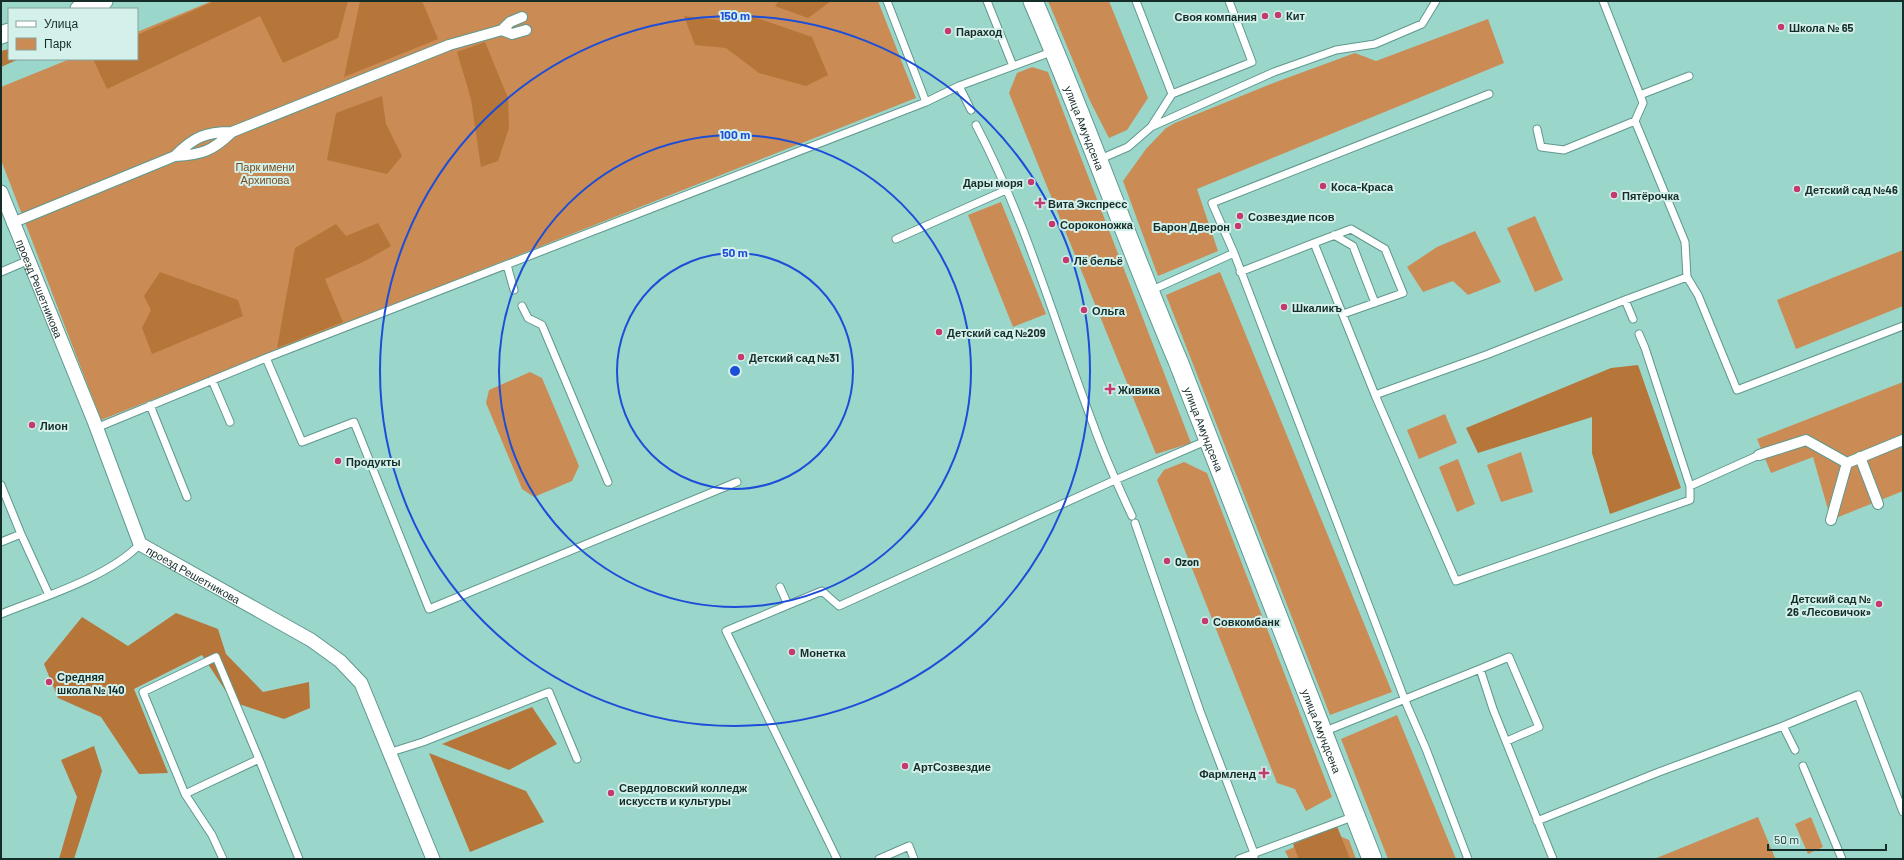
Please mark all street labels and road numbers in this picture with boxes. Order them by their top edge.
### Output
street label: улица Амундсена [1063,84,1108,172]
street label: проезд Решетникова [14,237,66,340]
street label: улица Амундсена [1182,385,1227,474]
street label: проезд Решетникова [145,543,244,606]
street label: улица Амундсена [1300,687,1345,776]

